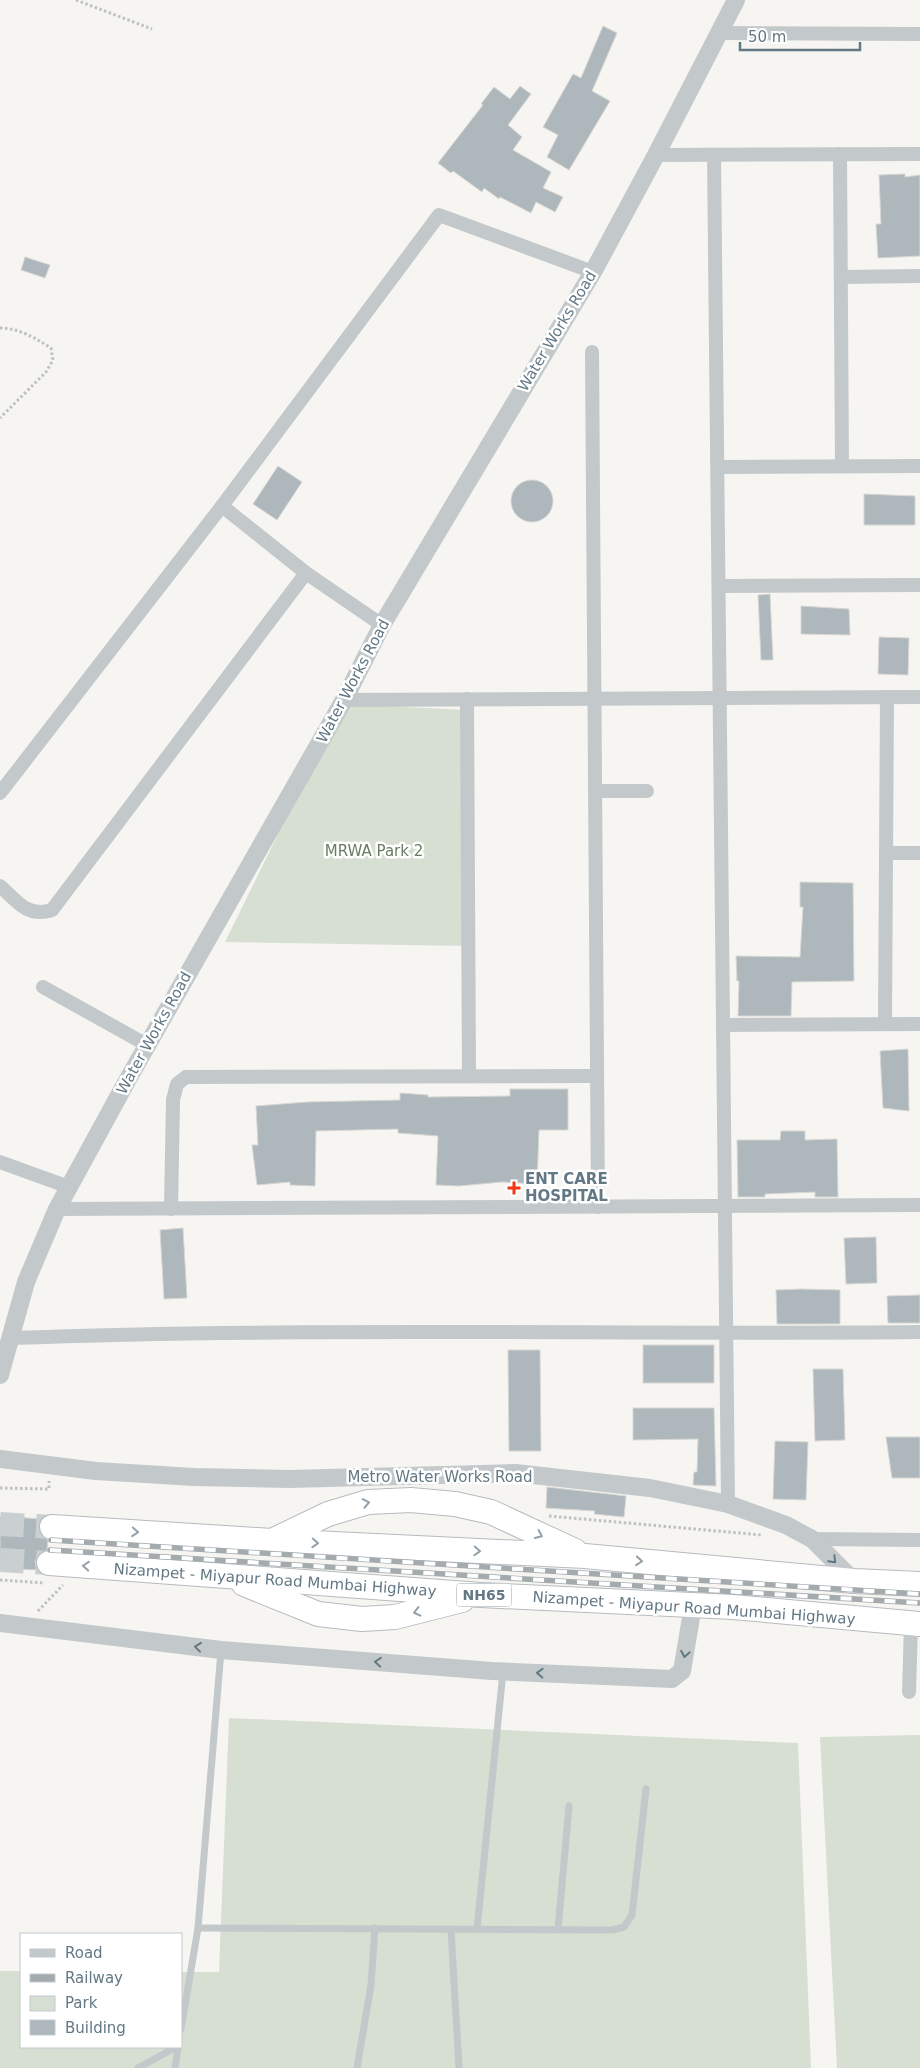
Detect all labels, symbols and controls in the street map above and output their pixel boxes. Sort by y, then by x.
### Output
scale bar [740,20,860,52]
text: 50 m [748,28,786,46]
street label: Water Works Road [514,268,600,394]
street label: Water Works Road [313,616,393,746]
park label: MRWA Park 2 [325,842,423,860]
street label: Water Works Road [113,969,195,1097]
place label: ENT CARE HOSPITAL [525,1170,608,1205]
marker: ENT CARE HOSPITAL [507,1181,521,1195]
street label: Metro Water Works Road [347,1468,533,1486]
one-way arrow [361,1498,370,1509]
one-way arrow [131,1527,139,1538]
one-way arrow [534,1528,543,1539]
one-way arrow [312,1538,319,1548]
one-way arrow [474,1546,481,1556]
one-way arrow [827,1555,836,1564]
one-way arrow [636,1556,644,1567]
street label: Nizampet - Miyapur Road Mumbai Highway [113,1560,437,1600]
one-way arrow [82,1561,90,1572]
road number: NH65 [456,1584,512,1606]
street label: Nizampet - Miyapur Road Mumbai Highway [532,1588,856,1628]
one-way arrow [413,1606,421,1616]
one-way arrow [194,1642,202,1653]
one-way arrow [680,1649,690,1658]
one-way arrow [373,1657,381,1668]
one-way arrow [535,1668,543,1678]
legend [20,1933,182,2048]
text: Road [65,1944,103,1962]
text: Railway [65,1969,123,1987]
text: Park [65,1994,98,2012]
text: Building [65,2019,126,2037]

